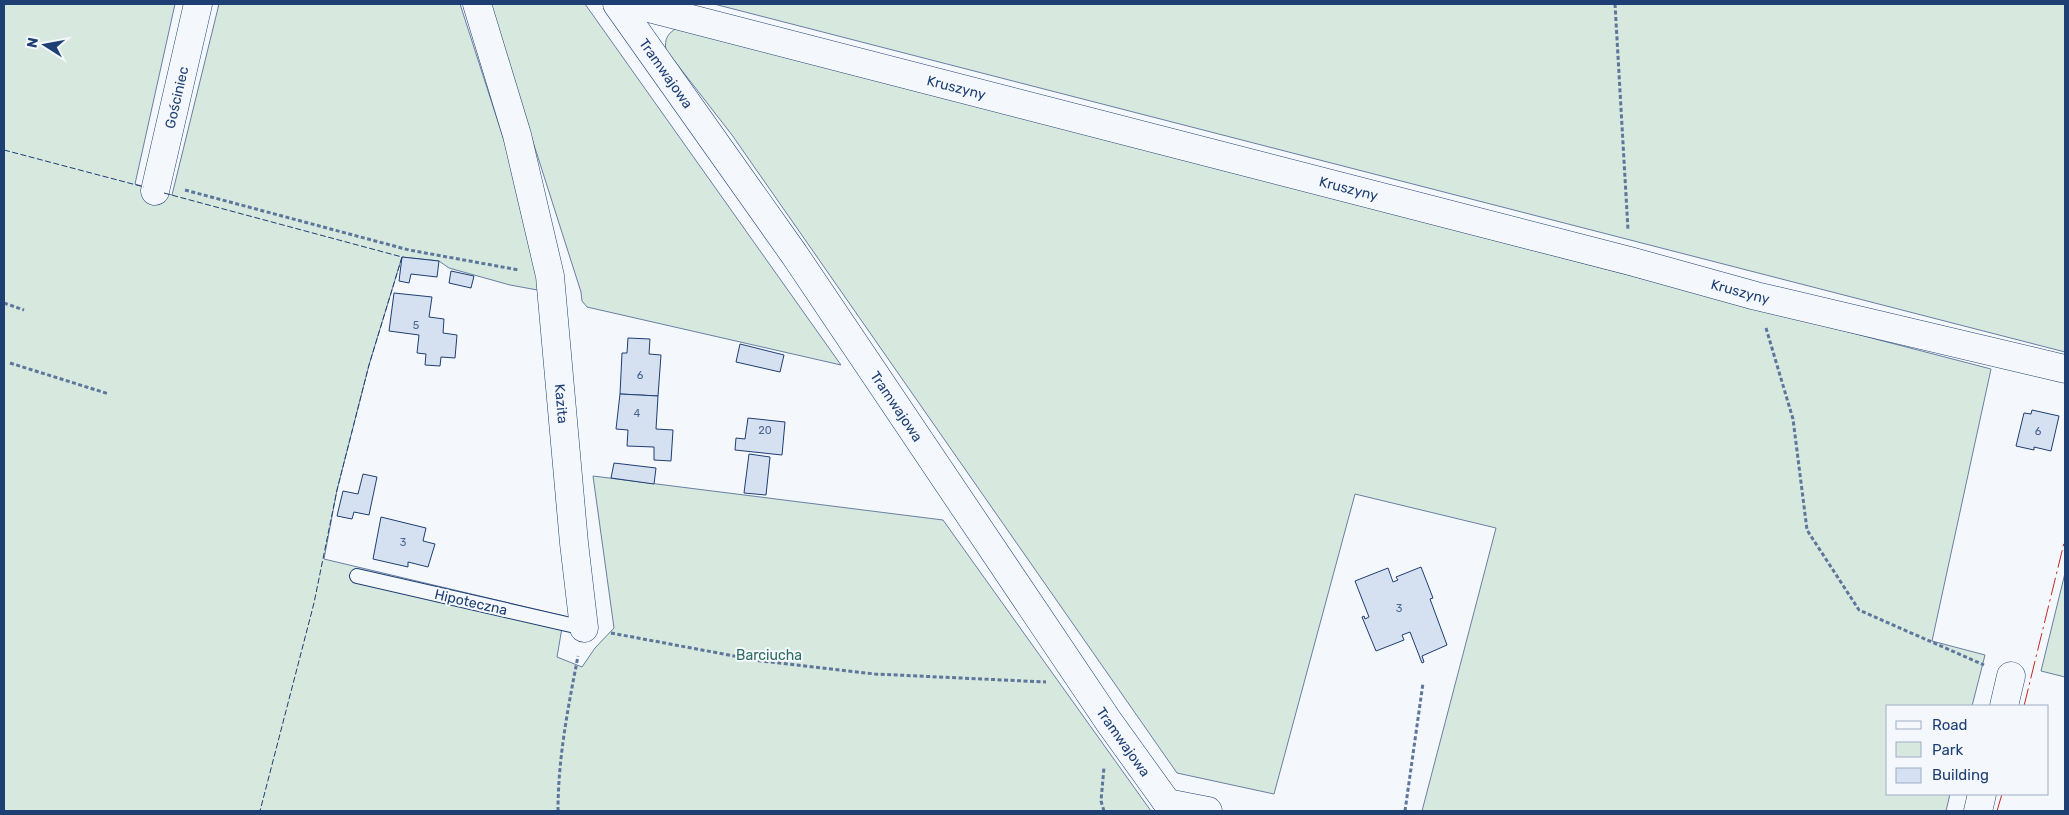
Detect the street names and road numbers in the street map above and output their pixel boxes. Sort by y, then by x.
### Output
street label: Tramwajowa [635,36,696,112]
street label: Gościniec [162,65,192,130]
street label: Kruszyny [925,72,988,104]
street label: Kruszyny [1317,173,1380,205]
street label: Kruszyny [1709,276,1771,308]
street label: Tramwajowa [866,368,926,445]
street label: Kazita [551,383,571,424]
street label: Hipoteczna [433,586,509,619]
street label: Tramwajowa [1093,704,1154,780]

